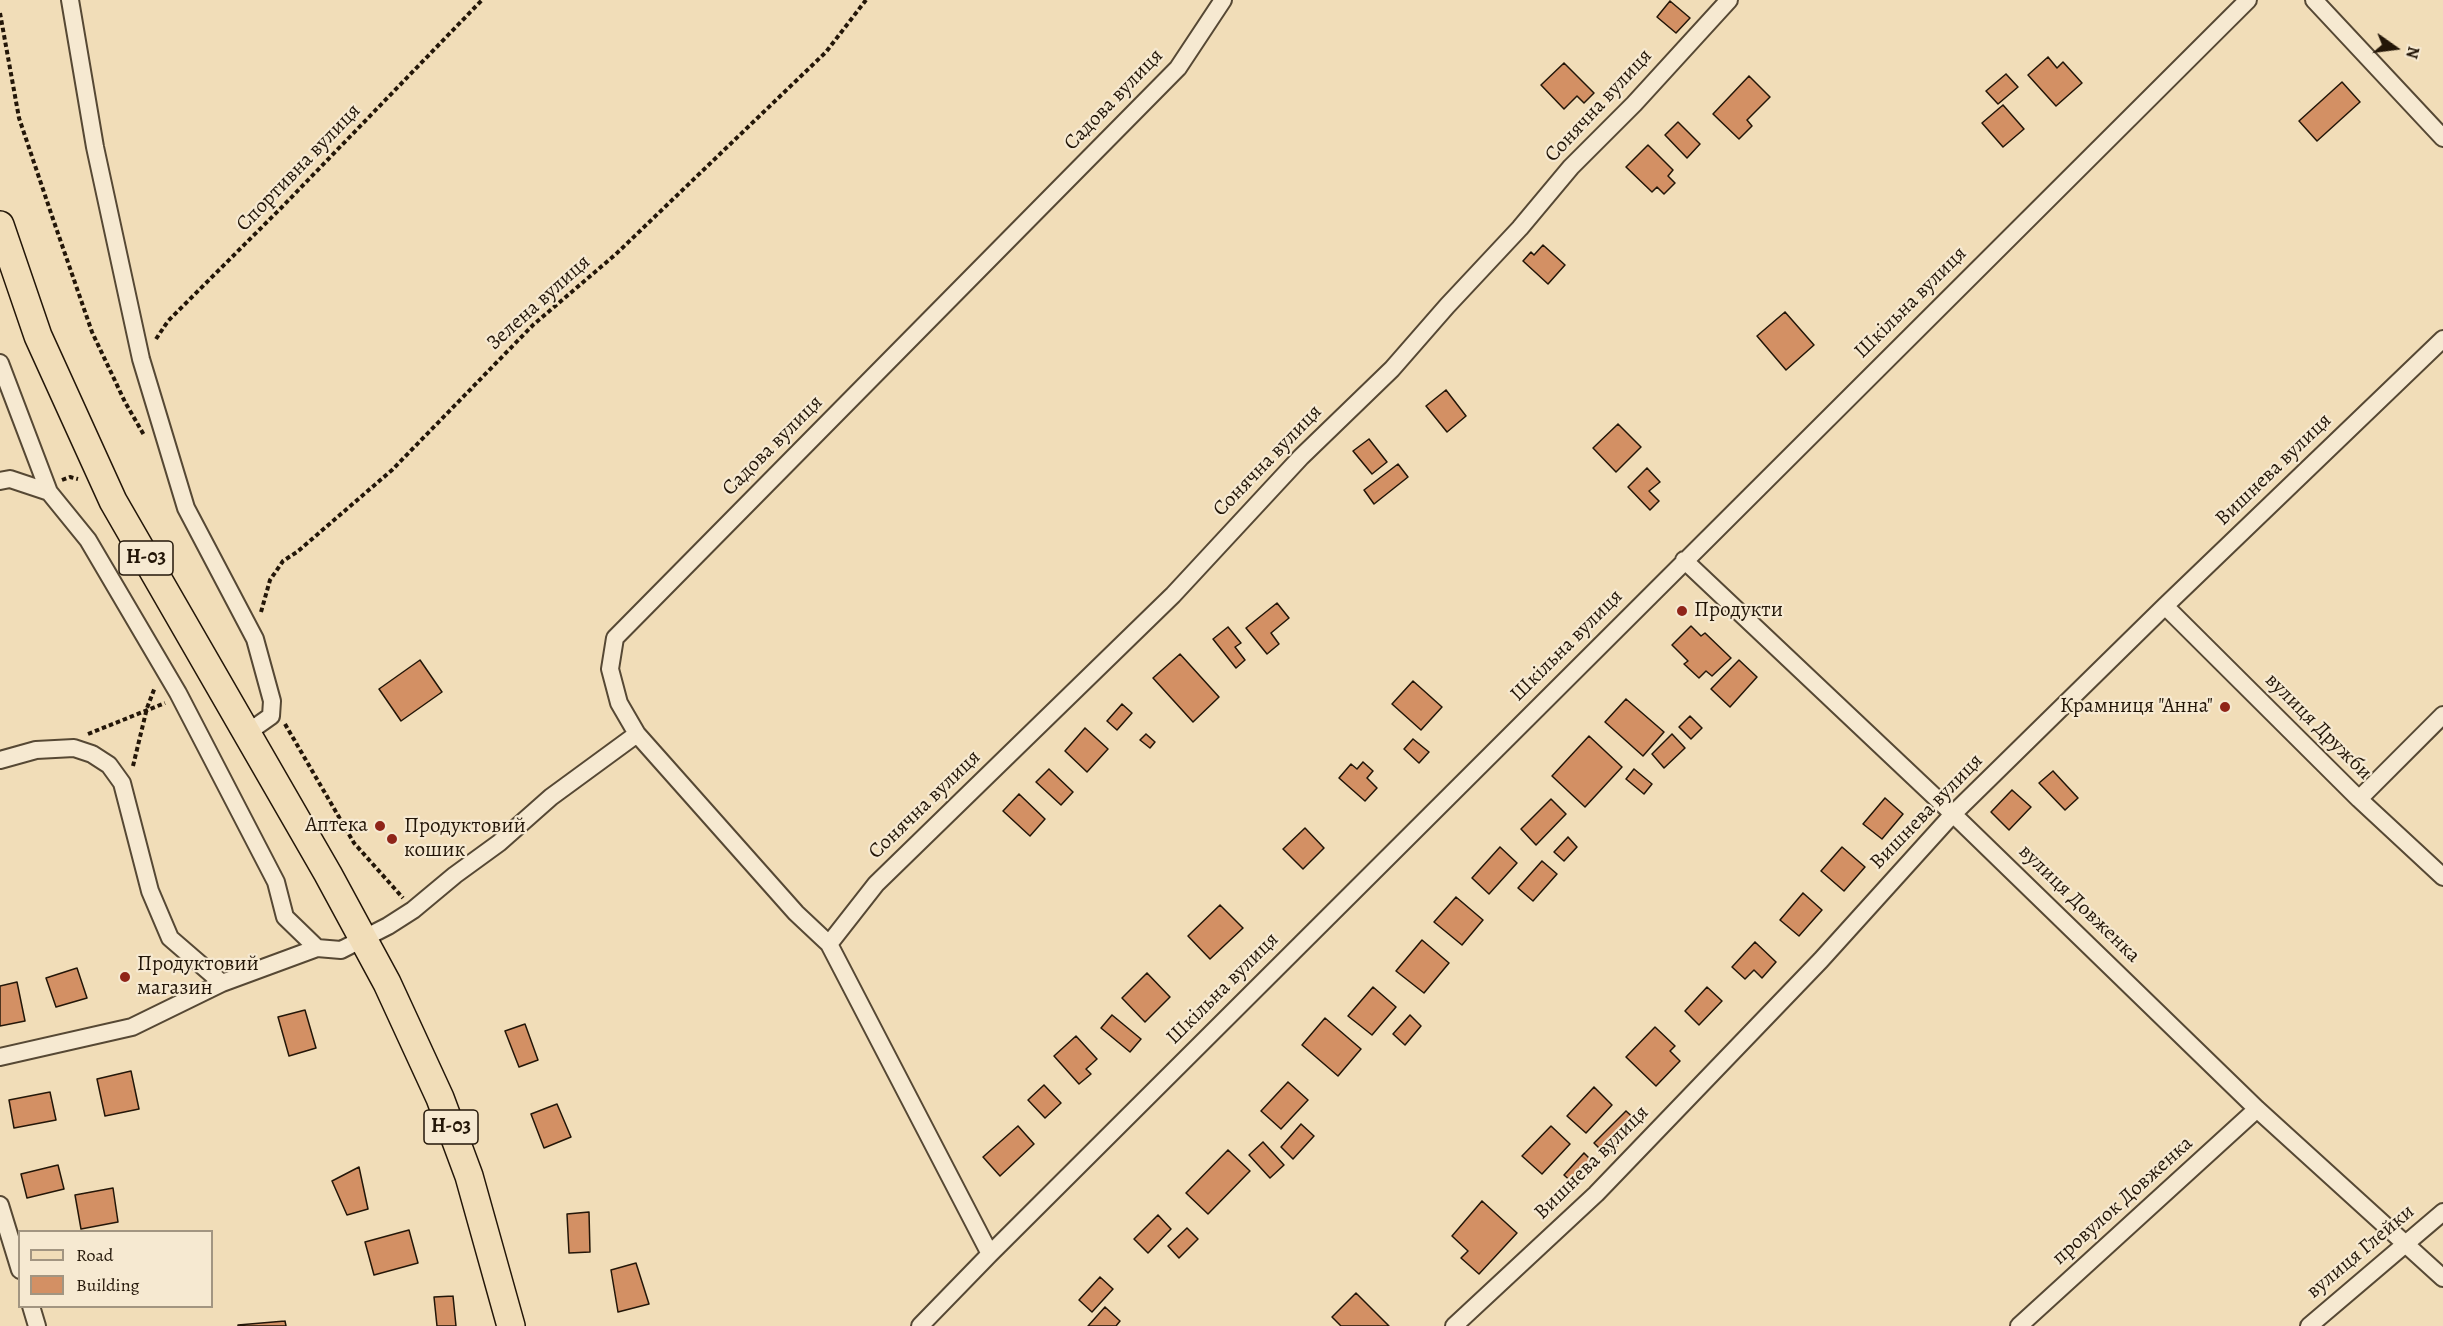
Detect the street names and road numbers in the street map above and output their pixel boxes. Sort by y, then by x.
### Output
street label: Садова вулиця [1059,44,1169,156]
street label: Сонячна вулиця [1540,44,1658,168]
street label: Спортивна вулиця [232,99,366,237]
street label: Шкільна вулиця [1850,242,1972,364]
street label: Зелена вулиця [482,250,596,356]
street label: Садова вулиця [718,391,828,501]
street label: Сонячна вулиця [1208,400,1328,522]
street label: Вишнева вулиця [2211,408,2337,532]
road number: Н-03 [119,541,173,575]
street label: Шкільна вулиця [1506,585,1628,707]
street label: вулиця Дружби [2259,668,2377,786]
street label: Сонячна вулиця [864,745,986,865]
street label: Вишнева вулиця [1865,749,1989,875]
street label: вулиця Довженка [2013,840,2145,968]
street label: Шкільна вулиця [1162,928,1284,1050]
street label: Вишнева вулиця [1530,1101,1654,1225]
road number: Н-03 [424,1110,478,1144]
street label: провулок Довженка [2047,1131,2199,1271]
street label: вулиця Глейки [2302,1200,2420,1304]

